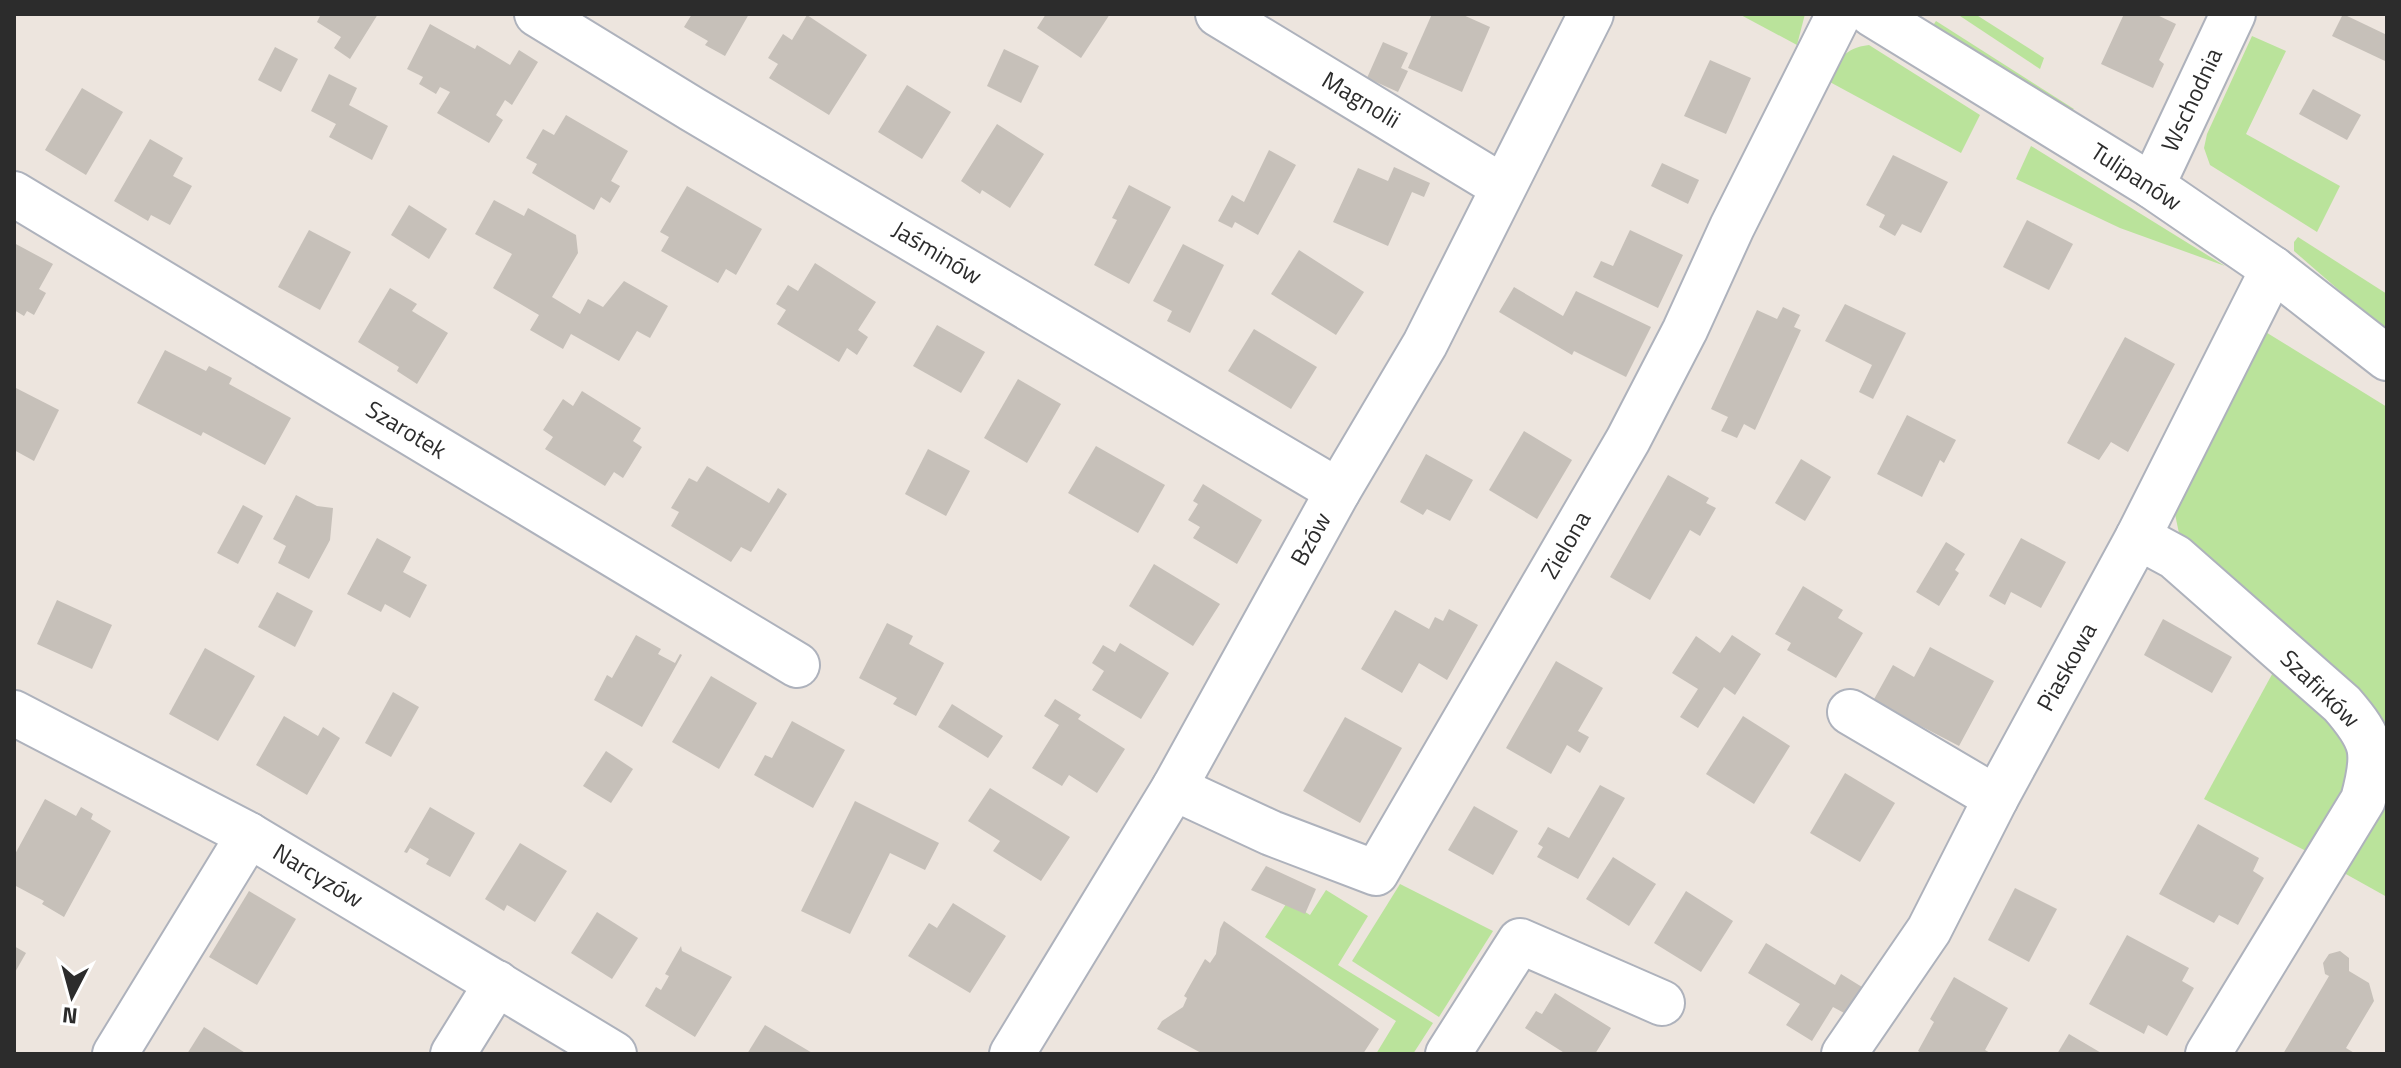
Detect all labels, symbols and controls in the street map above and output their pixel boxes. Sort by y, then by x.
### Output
street label: Wschodnia [2151,42,2231,157]
street label: Magnolii [1315,62,1408,137]
street label: Tulipanów [2084,133,2189,219]
street label: Jaśminów [886,211,989,293]
street label: Szarotek [359,391,454,468]
street label: Zielona [1531,504,1599,585]
street label: Bzów [1281,505,1340,572]
street label: Piaskowa [2027,616,2105,717]
street label: Szafirków [2272,641,2369,736]
street label: Narcyzów [266,834,371,916]
north arrow [32,956,112,1036]
text: N [61,998,79,1034]

